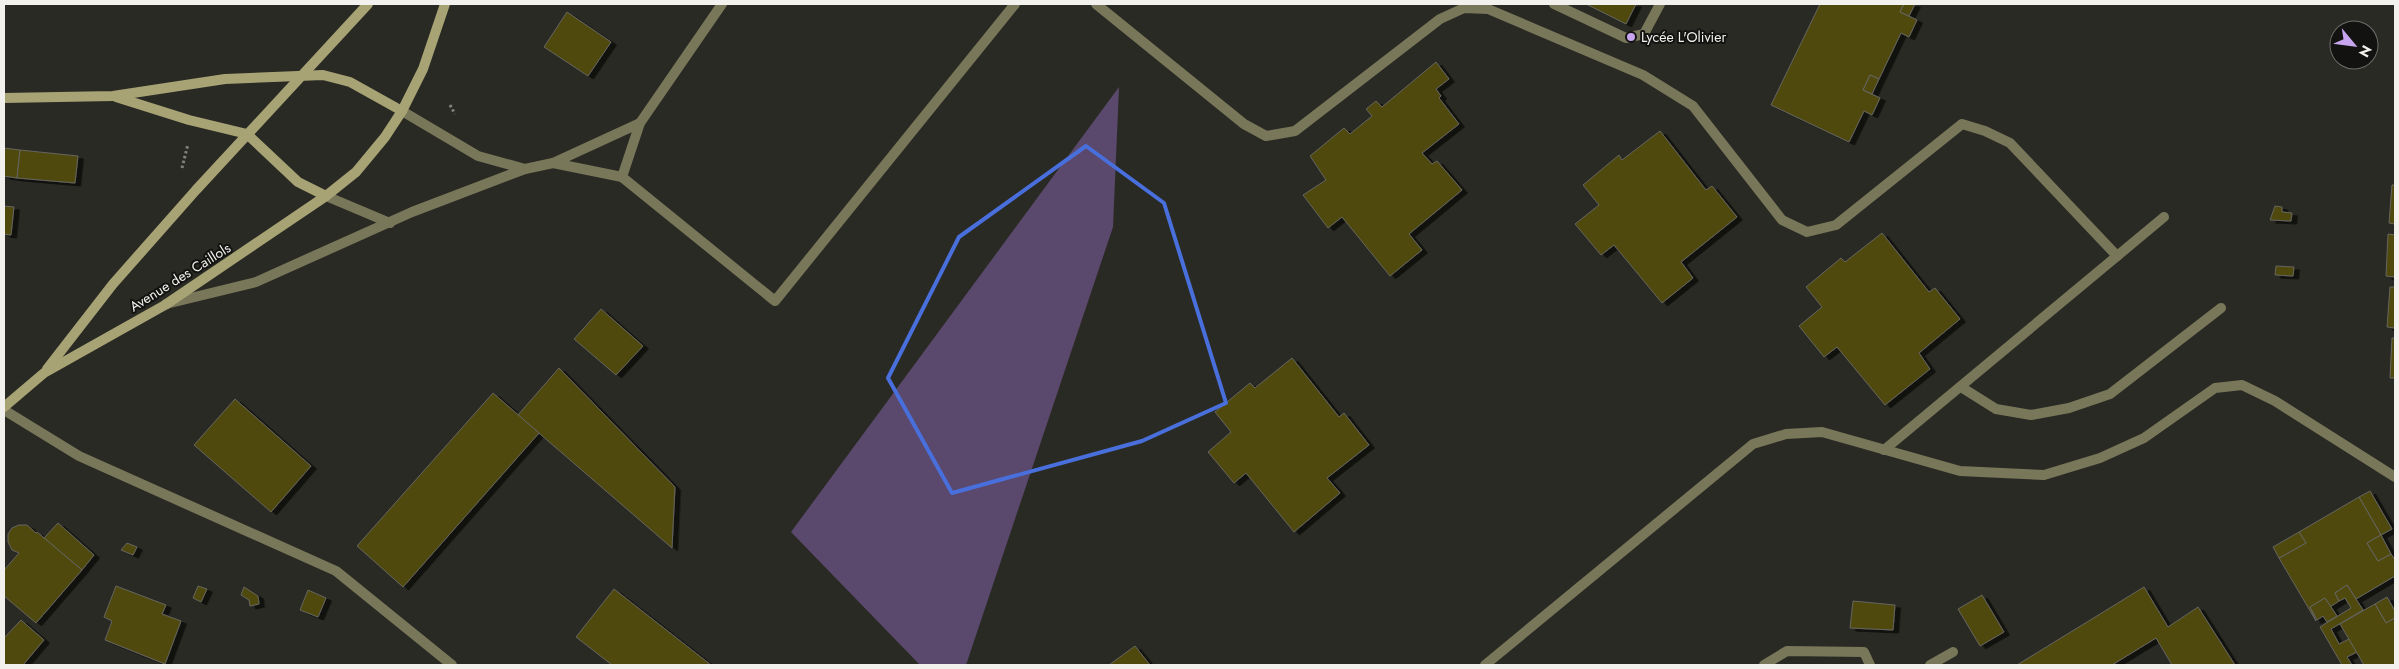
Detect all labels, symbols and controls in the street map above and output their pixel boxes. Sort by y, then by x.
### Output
north arrow [2329,20,2379,70]
place label: Lycée L'Olivier [1641,27,1726,47]
marker: Lycée L'Olivier [1625,31,1637,43]
text: N [2354,42,2377,61]
street label: Avenue des Caillols [126,238,235,316]

